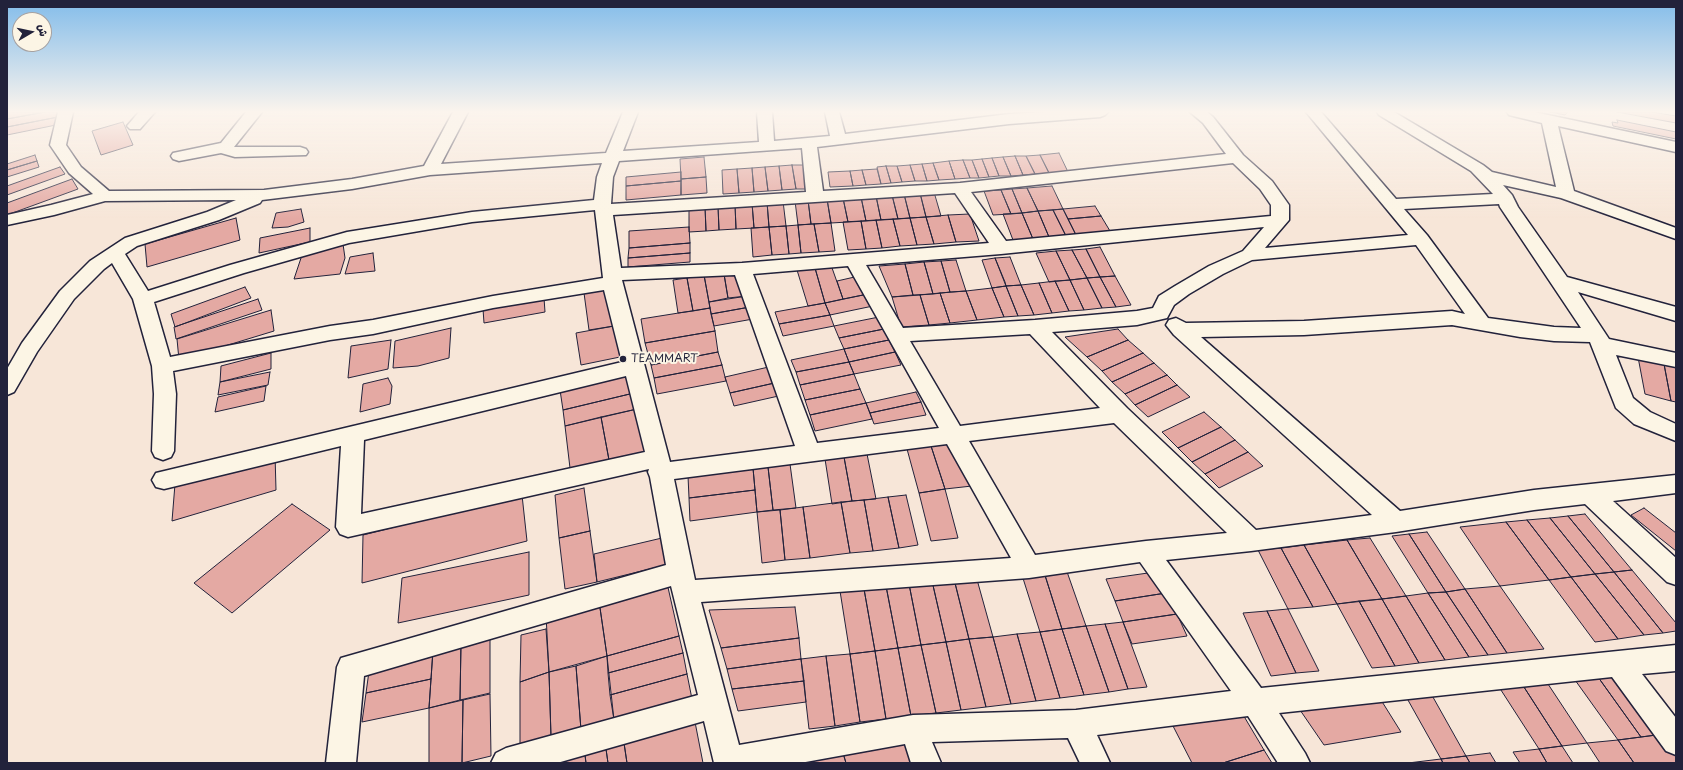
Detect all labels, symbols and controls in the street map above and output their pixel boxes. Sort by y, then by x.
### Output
north arrow [12,12,52,52]
text: ش [34,23,53,38]
place label: TEAMMART [631,352,698,366]
marker: TEAMMART [618,354,628,364]

